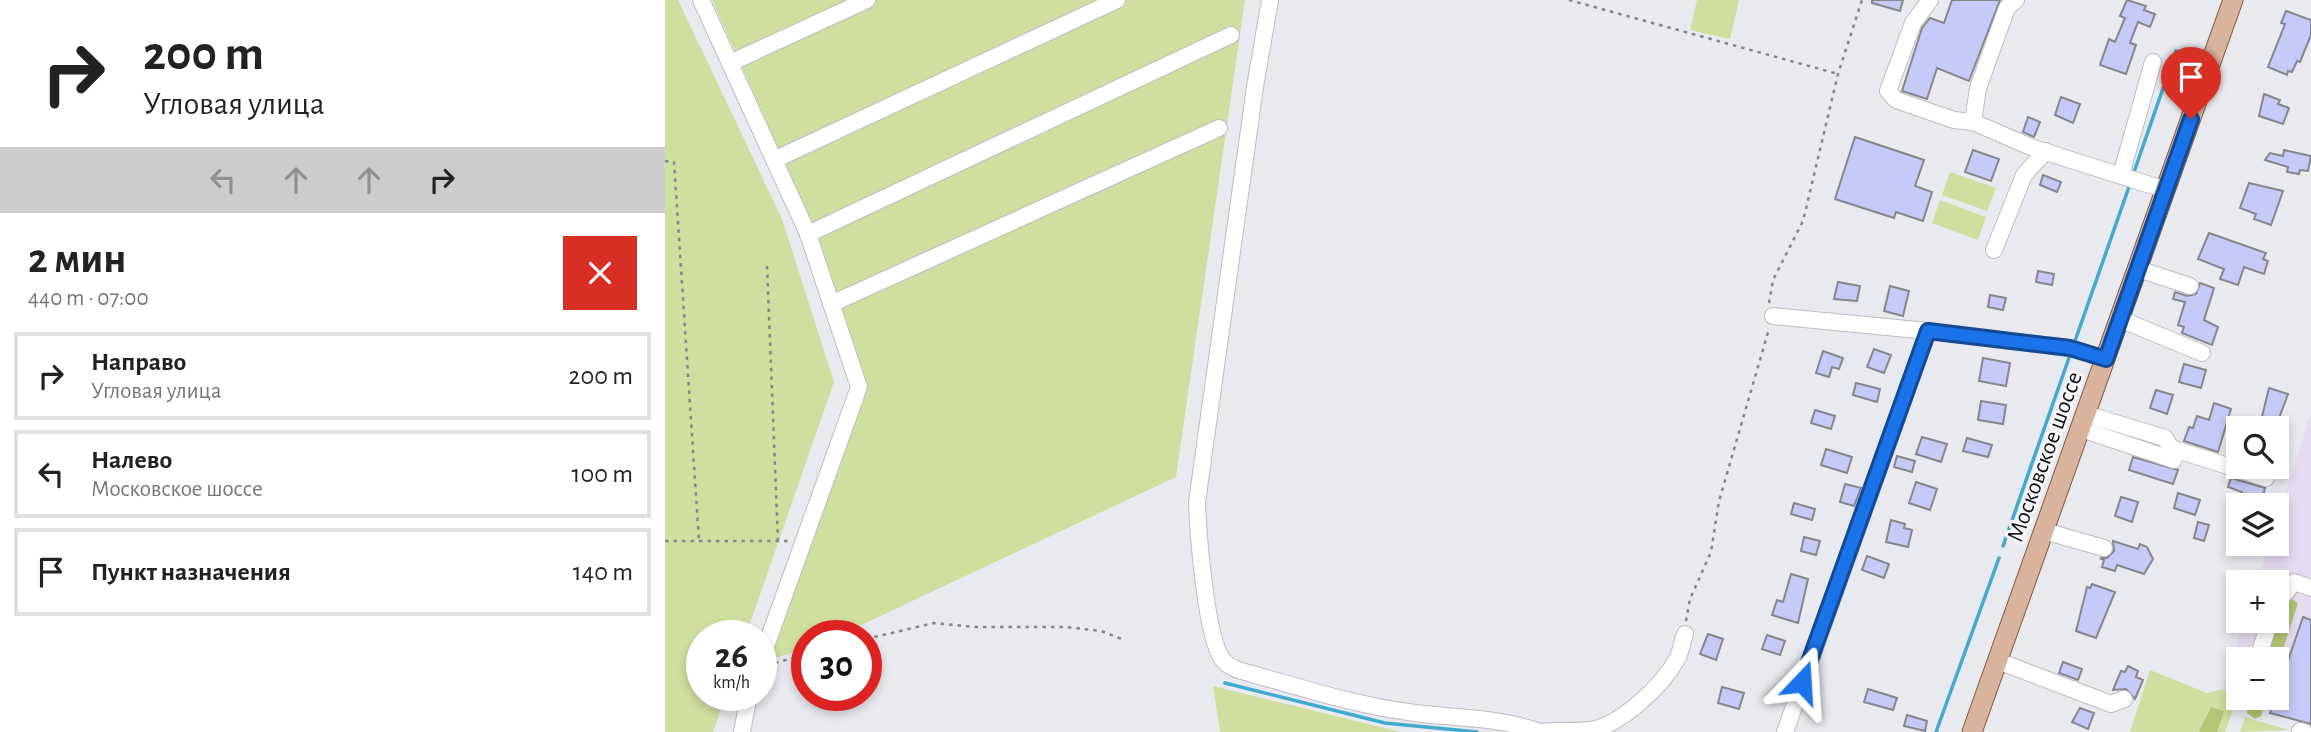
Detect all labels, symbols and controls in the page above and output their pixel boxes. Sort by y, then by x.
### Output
icon: right [28,28,119,119]
text: 200 m [143,30,264,79]
pin [2161,47,2221,119]
icon: arrive [2172,58,2210,96]
text: Угловая улица [143,88,325,120]
icon: left [204,161,242,199]
icon: ahead [277,161,315,199]
icon: ahead [350,161,388,199]
icon: right [423,161,461,199]
button: close [563,236,637,310]
text: 2 мин [28,238,126,280]
text: 440 m · 07:00 [28,287,149,310]
text: Направо [91,349,186,375]
icon: right [32,357,70,395]
text: 200 m [569,363,633,389]
street label: Московское шоссе [2003,369,2087,545]
text: Угловая улица [91,380,221,403]
map controls [2226,416,2289,710]
button: search [2226,416,2289,479]
text: Налево [91,447,172,473]
icon: left [32,455,70,493]
text: 100 m [572,461,633,487]
text: Московское шоссе [91,478,263,501]
button: layers [2226,493,2289,556]
icon: arrive [32,553,70,591]
text: Пункт назначения [91,559,291,585]
text: 140 m [573,559,633,585]
button: + [2226,570,2289,633]
speed limit sign: 30 [791,620,882,711]
text: 26 [715,639,748,674]
position arrow [1765,645,1839,719]
button: − [2226,647,2289,710]
text: km/h [713,674,750,692]

